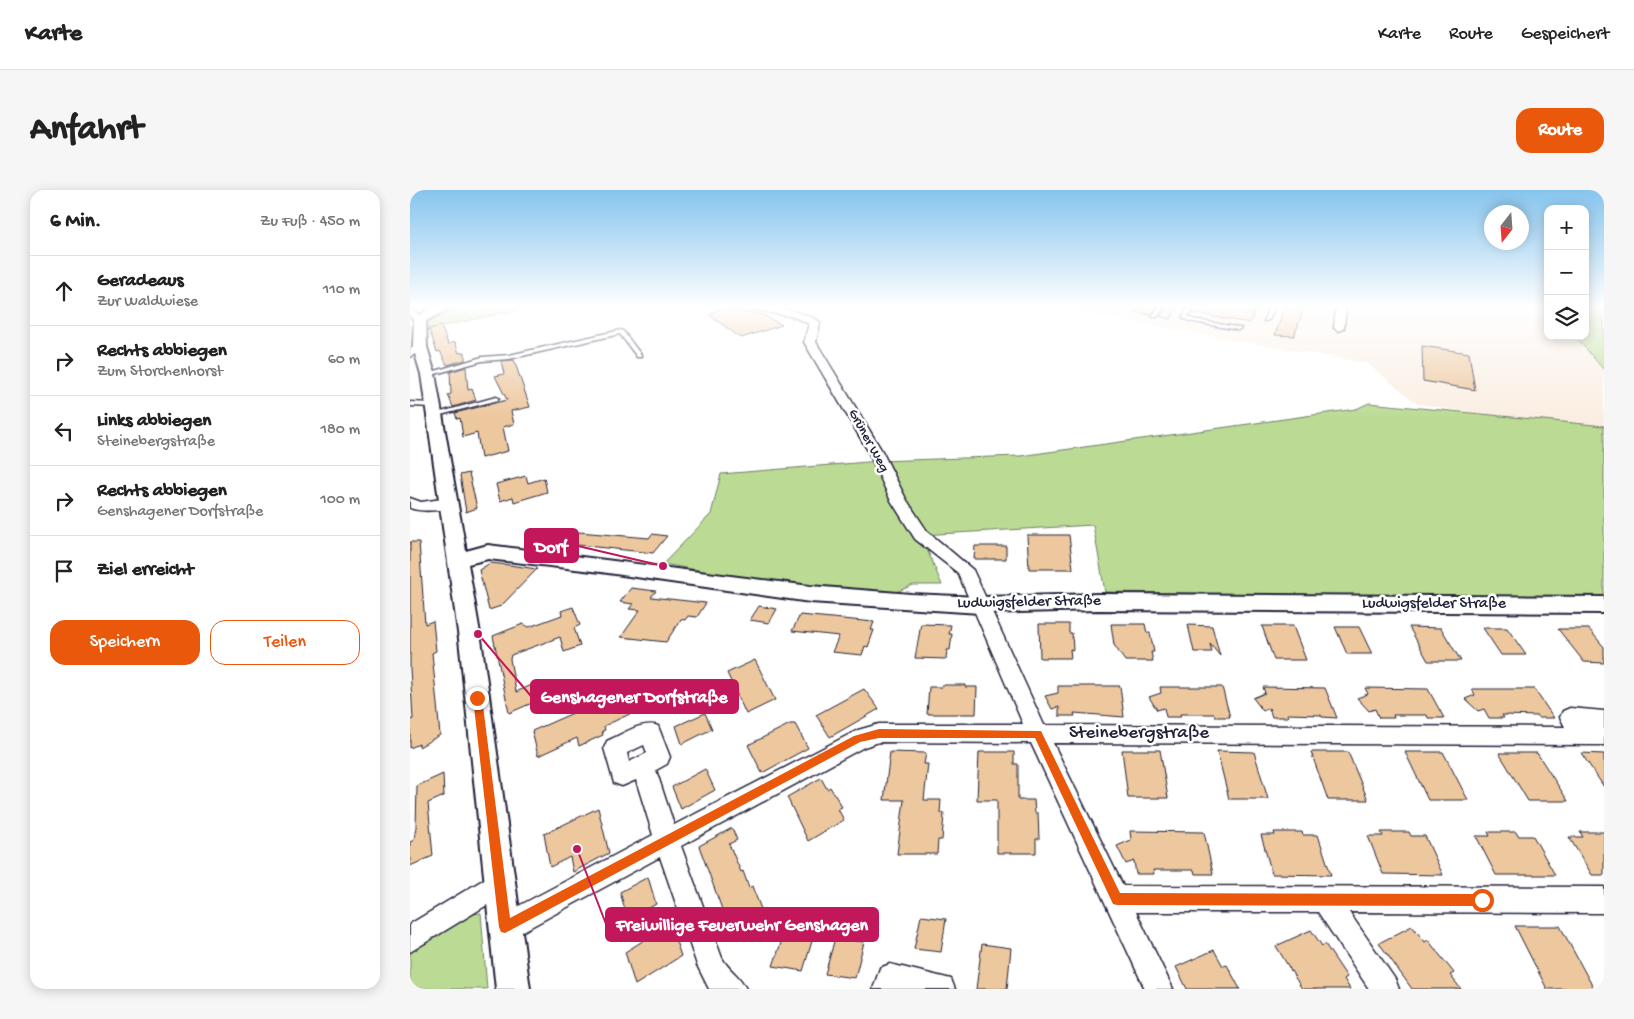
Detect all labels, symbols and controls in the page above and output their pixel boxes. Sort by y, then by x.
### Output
text: Karte [25,20,82,49]
text: Karte [1378,24,1421,45]
text: Route [1449,24,1493,45]
text: Gespeichert [1521,24,1609,45]
button: Route [1516,108,1604,153]
text: Anfahrt [30,110,143,151]
north arrow [1484,205,1529,250]
map controls [1544,205,1589,340]
button: + [1544,205,1589,250]
text: 6 Min. [50,210,101,235]
text: Zu Fuß · 450 m [260,213,360,232]
button: − [1544,250,1589,295]
text: Geradeaus [97,270,183,293]
icon: ahead [50,277,78,305]
text: 110 m [323,281,360,300]
text: Zur Waldwiese [97,293,198,312]
button: layers [1544,295,1589,340]
text: Rechts abbiegen [97,340,227,363]
icon: right [50,347,78,375]
text: 60 m [328,351,360,370]
text: Zum Storchenhorst [97,363,223,382]
street label: Grüner Weg [844,406,892,476]
text: Links abbiegen [97,410,211,433]
icon: left [50,417,78,445]
text: 180 m [321,421,360,440]
text: Steinebergstraße [97,433,215,452]
text: Rechts abbiegen [97,480,227,503]
icon: right [50,487,78,515]
text: 100 m [320,491,360,510]
text: Genshagener Dorfstraße [97,503,263,522]
callout: Dorf [525,529,578,562]
text: Dorf [533,538,569,559]
icon: arrive [50,557,78,585]
text: Ziel erreicht [97,559,194,582]
street label: Ludwigsfelder Straße [957,592,1102,614]
street label: Ludwigsfelder Straße [1362,595,1507,614]
button: Speichern [50,620,200,665]
button: Teilen [210,620,360,665]
callout: Genshagener Dorfstraße [531,680,738,713]
route end [466,687,489,710]
text: Genshagener Dorfstraße [540,688,728,709]
street label: Steinebergstraße [1069,722,1209,745]
route start [1471,889,1494,912]
callout: Freiwillige Feuerwehr Genshagen [606,908,878,941]
text: Freiwillige Feuerwehr Genshagen [615,916,868,937]

